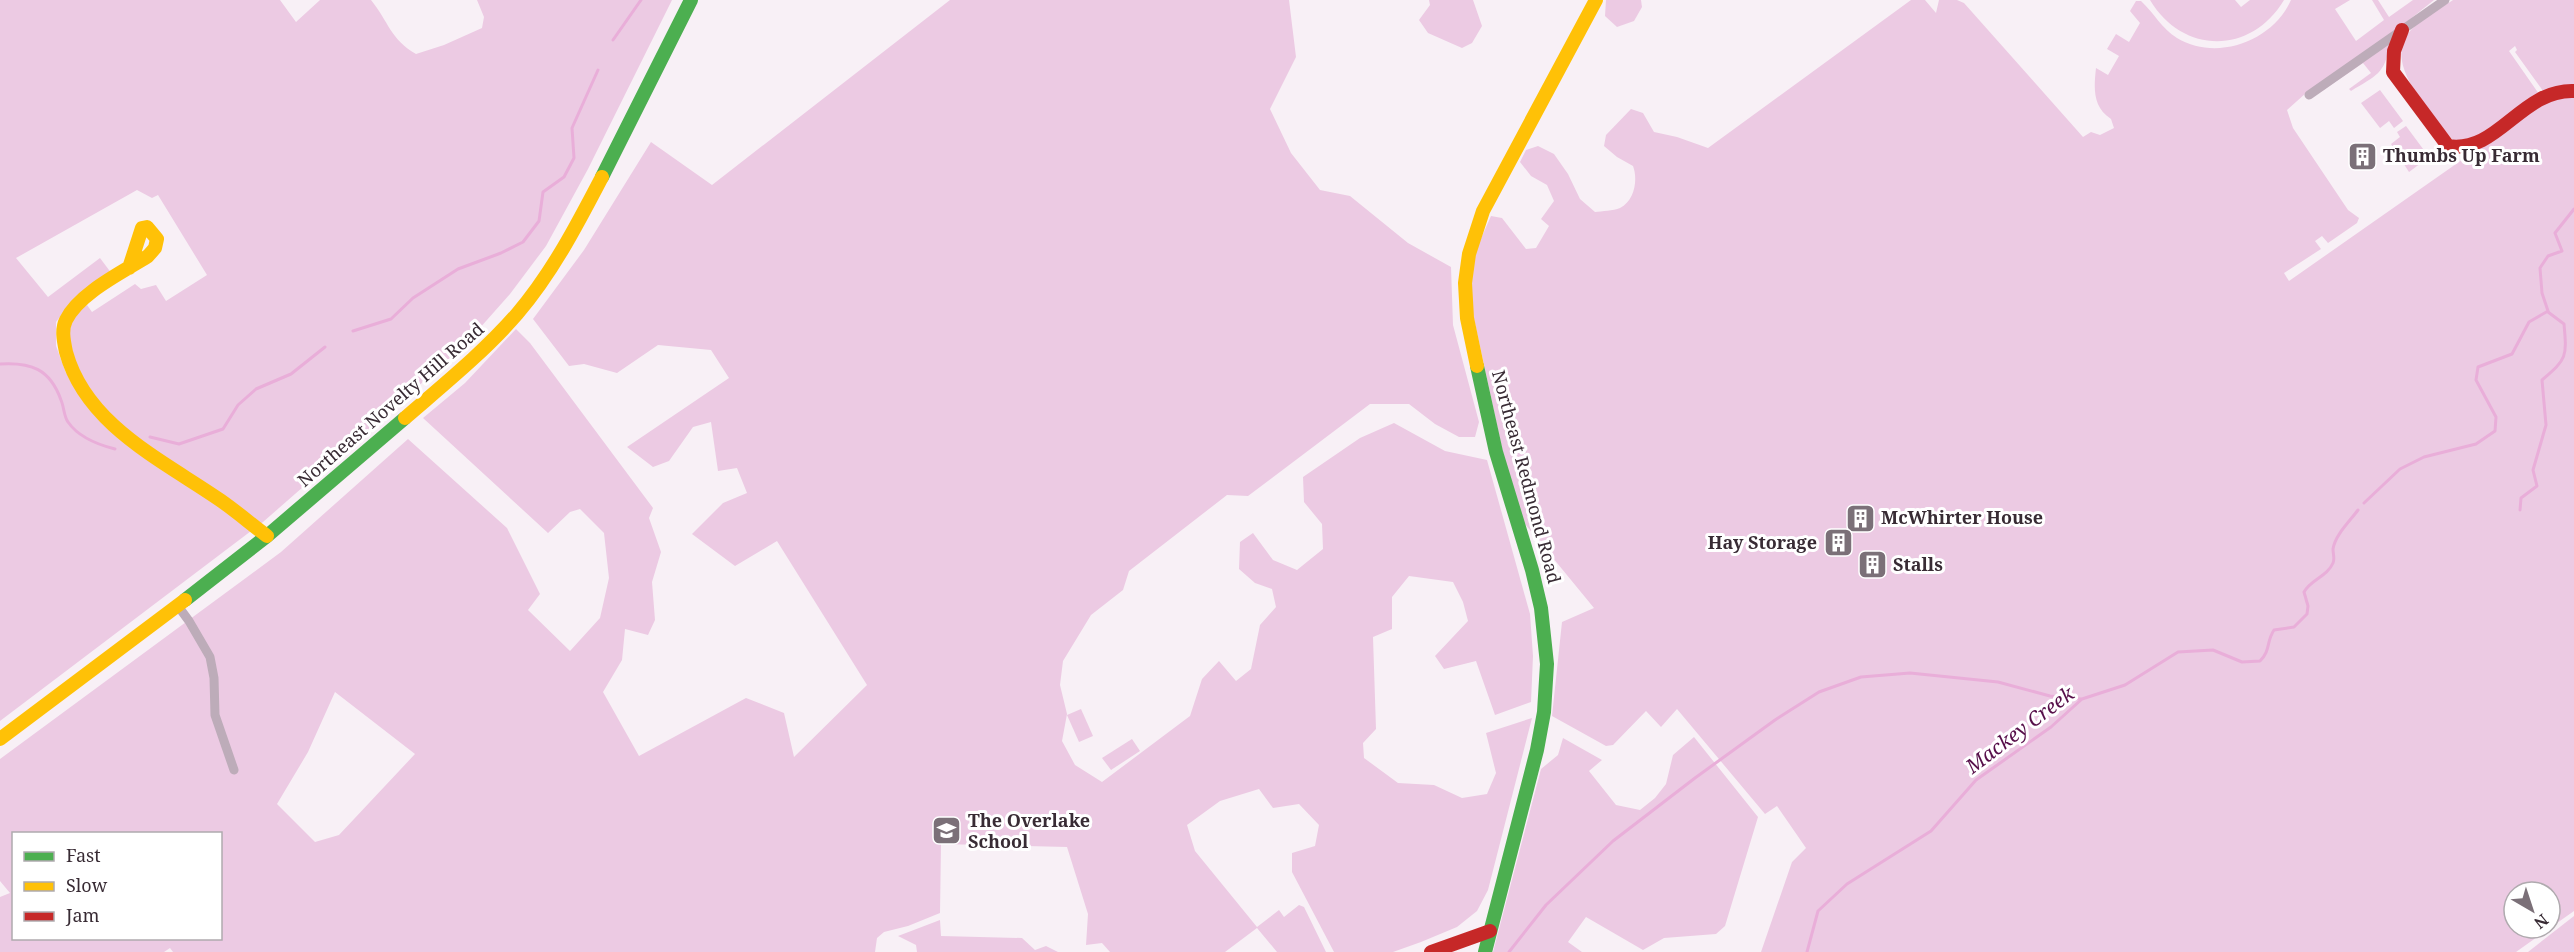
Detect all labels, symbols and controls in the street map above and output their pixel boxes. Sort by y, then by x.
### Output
building icon: Thumbs Up Farm [2346,140,2378,172]
place label: Thumbs Up Farm [2383,143,2540,167]
street label: Northeast Novelty Hill Road [292,317,489,492]
street label: Northeast Redmond Road [1487,367,1567,586]
building icon: McWhirter House [1844,502,1876,534]
place label: McWhirter House [1881,505,2043,529]
building icon: Hay Storage [1822,527,1854,559]
place label: Hay Storage [1708,530,1817,554]
building icon: Stalls [1856,549,1888,581]
place label: Stalls [1893,552,1943,576]
water label: Mackey Creek [1959,680,2080,780]
place label: The Overlake School [968,808,1090,853]
school or university icon: The Overlake School [931,815,963,847]
legend [12,832,222,940]
text: Fast [66,843,101,867]
text: Slow [66,873,108,897]
north arrow [2502,880,2562,940]
text: Jam [65,903,100,927]
text: N [2529,909,2553,934]

